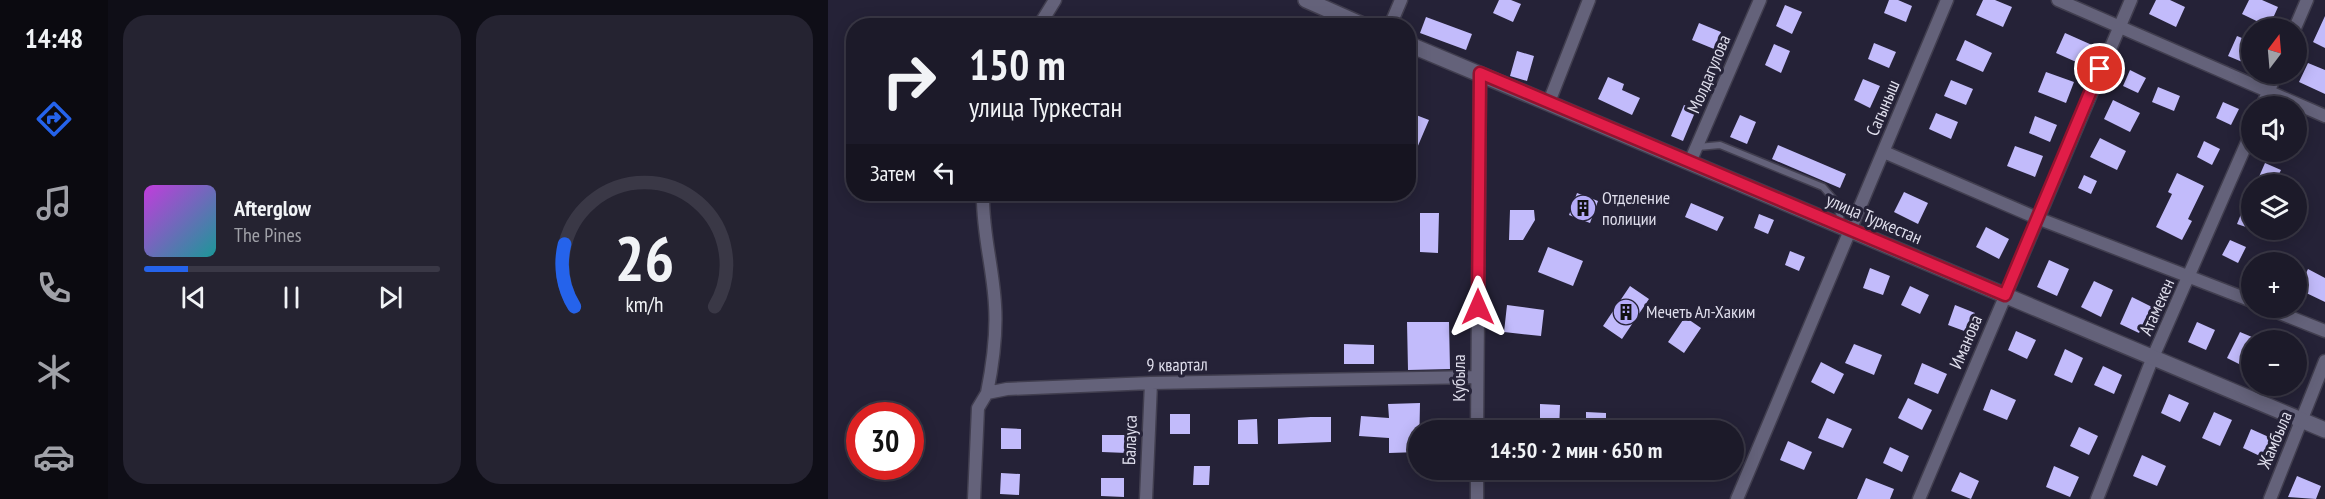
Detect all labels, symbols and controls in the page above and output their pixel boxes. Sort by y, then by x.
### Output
north arrow [2241,18,2307,84]
map controls [2241,18,2307,396]
text: 14:48 [25,21,83,55]
street label: Молдагулова [1682,31,1735,117]
text: 150 m [969,37,1066,92]
icon: right [870,42,948,120]
pin [2074,43,2125,94]
icon: arrive [2083,52,2116,85]
street label: Сагыныш [1860,76,1905,139]
text: улица Туркестан [969,90,1122,124]
button: sound [2241,96,2307,162]
icon: directions [33,98,75,140]
icon: left [928,156,961,189]
text: Затем [870,159,916,187]
button: layers [2241,174,2307,240]
icon: music [33,182,75,224]
place label: Отделение полиции [1602,186,1670,230]
street label: улица Туркестан [1823,188,1926,249]
building icon: Отделение полиции [1568,193,1598,223]
text: Afterglow [234,194,311,222]
text: 26 [614,217,674,298]
text: The Pines [234,222,301,248]
button: + [2241,252,2307,318]
icon: phone [33,267,75,309]
position arrow [1446,275,1510,339]
street label: Атамекен [2134,275,2179,339]
icon: previous [177,281,210,314]
icon: pause [275,281,308,314]
icon: next [374,281,407,314]
text: km/h [625,290,663,318]
building icon: Мечеть Ал-Хаким [1611,297,1641,327]
place label: Мечеть Ал-Хаким [1646,300,1755,323]
street label: Иманова [1944,311,1987,372]
button: − [2241,330,2307,396]
icon: climate [33,351,75,393]
street label: 9 квартал [1146,352,1208,377]
street label: Кубыла [1447,354,1470,402]
speed limit sign: 30 [846,402,924,480]
street label: Жамбыла [2252,408,2297,473]
street label: Балауса [1117,415,1142,465]
icon: car [33,436,75,478]
text: 14:50 · 2 мин · 650 m [1490,436,1662,464]

